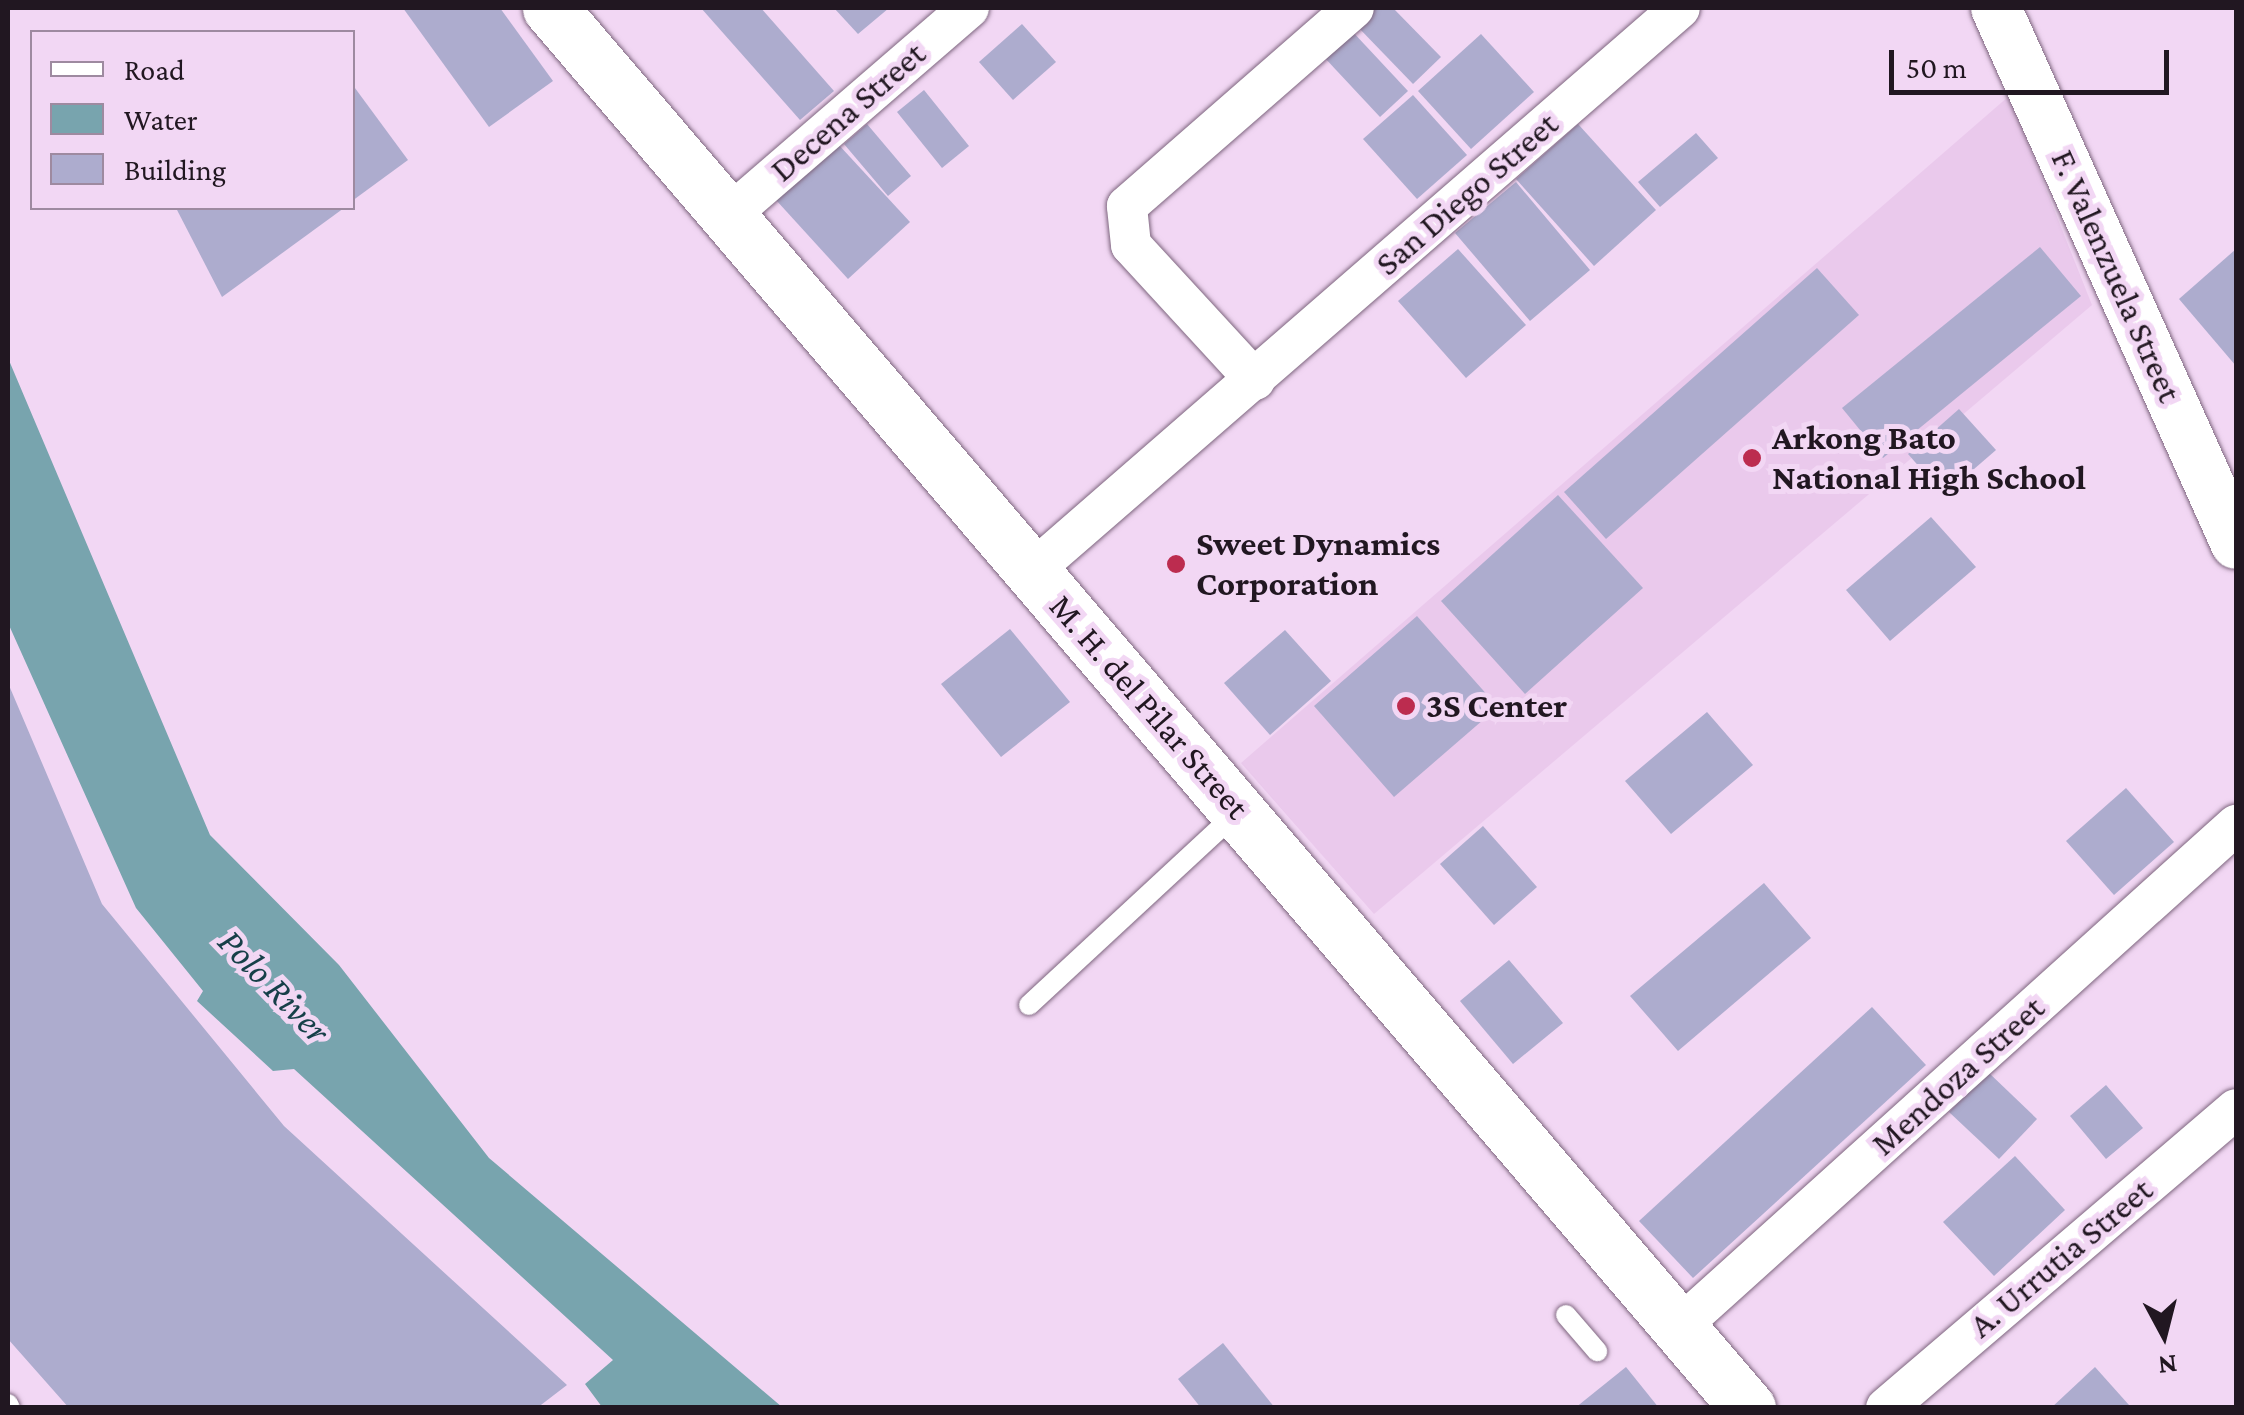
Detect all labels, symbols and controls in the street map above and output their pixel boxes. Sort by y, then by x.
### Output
legend [30,30,355,210]
scale bar [1894,30,2174,92]
street label: Decena Street [762,33,934,191]
text: 50 m [1906,51,1967,84]
text: Road [124,53,185,86]
text: Water [124,103,198,136]
street label: San Diego Street [1367,103,1567,285]
street label: F. Valenzuela Street [2042,143,2190,409]
text: Building [124,153,226,186]
place label: Arkong Bato National High School [1772,417,2086,499]
marker: Arkong Bato National High School [1741,447,1763,469]
place label: Sweet Dynamics Corporation [1196,523,1440,605]
marker: Sweet Dynamics Corporation [1165,553,1187,575]
street label: M. H. del Pilar Street [1040,586,1258,828]
place label: 3S Center [1426,685,1567,727]
marker: 3S Center [1395,695,1417,717]
water label: Polo River [208,919,340,1053]
street label: Mendoza Street [1863,987,2053,1165]
street label: A. Urrutia Street [1961,1169,2161,1347]
north arrow [2114,1285,2214,1385]
text: N [2156,1349,2179,1382]

